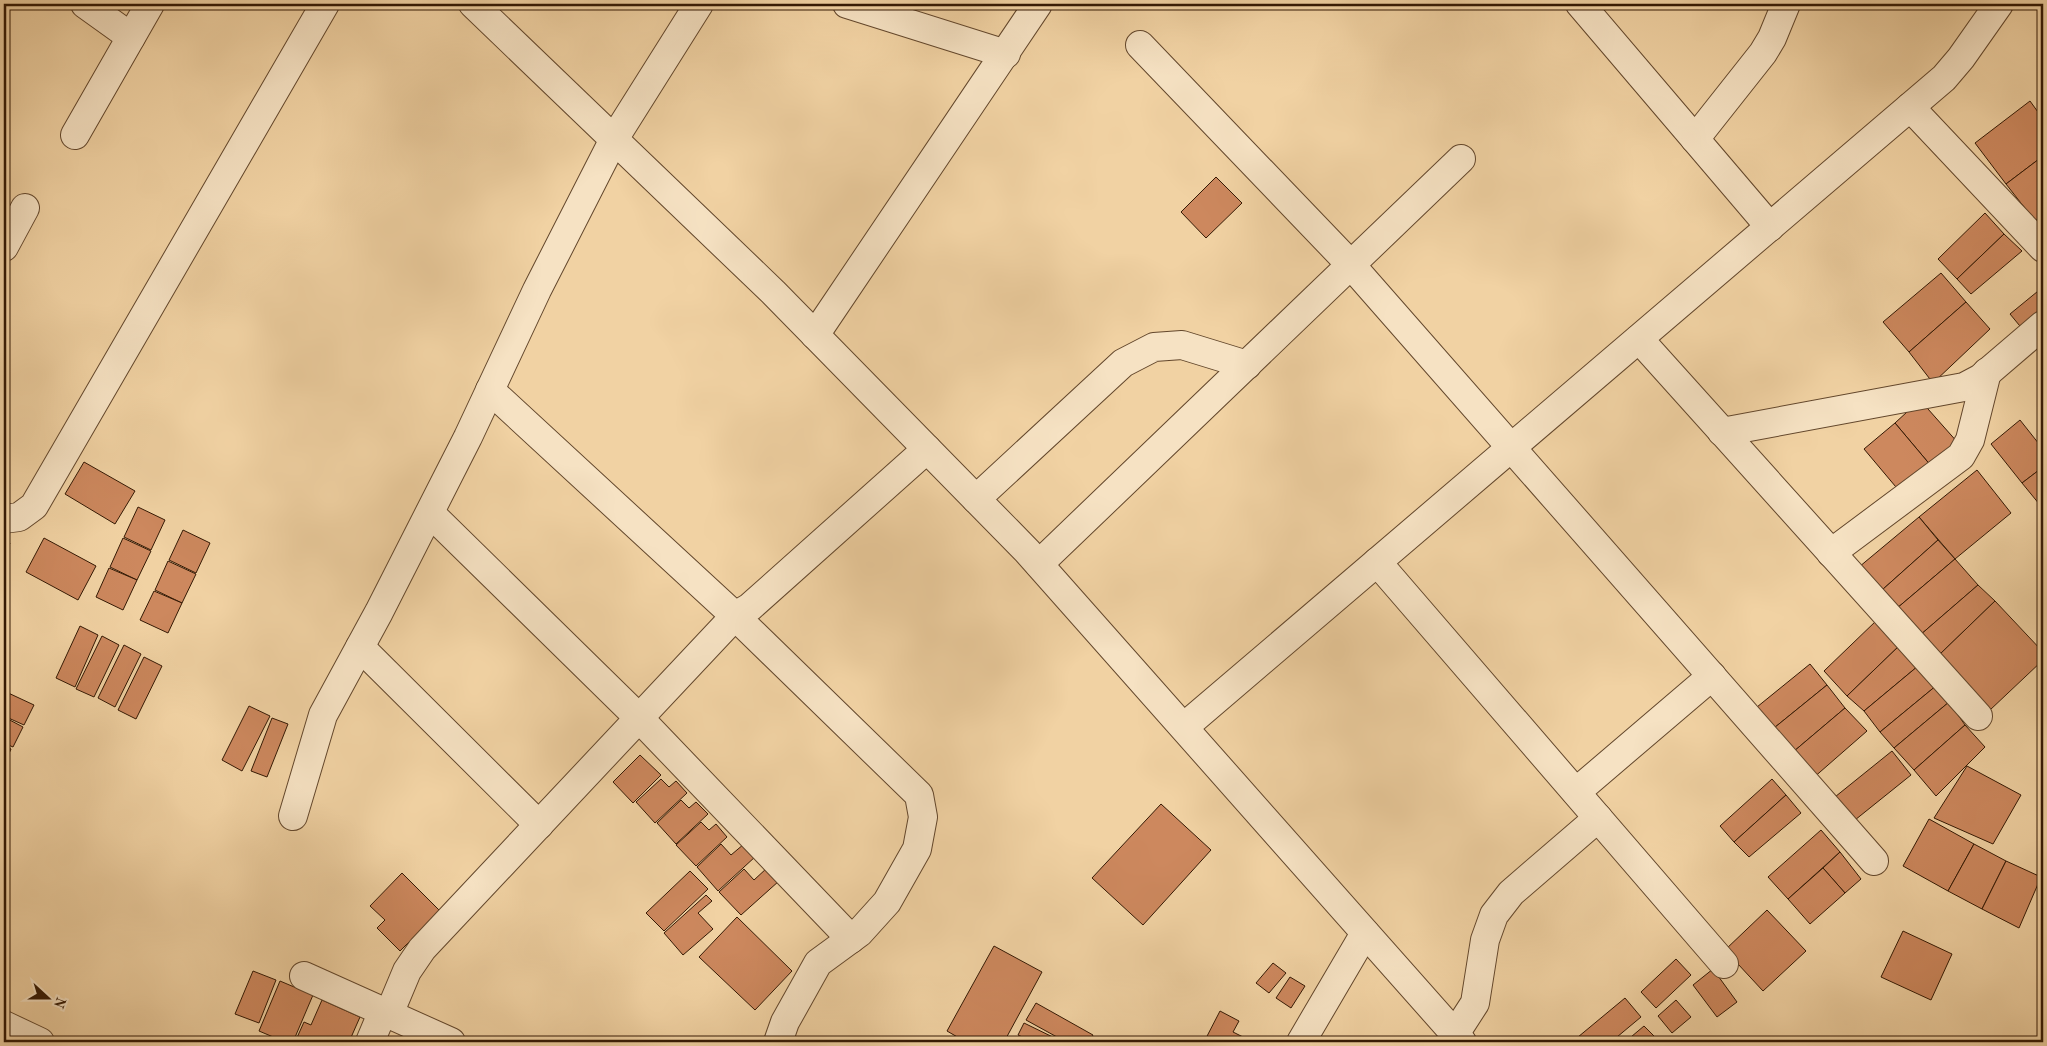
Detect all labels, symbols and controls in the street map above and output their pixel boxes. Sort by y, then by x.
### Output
north arrow [22,974,72,1024]
text: N [51,995,68,1010]

